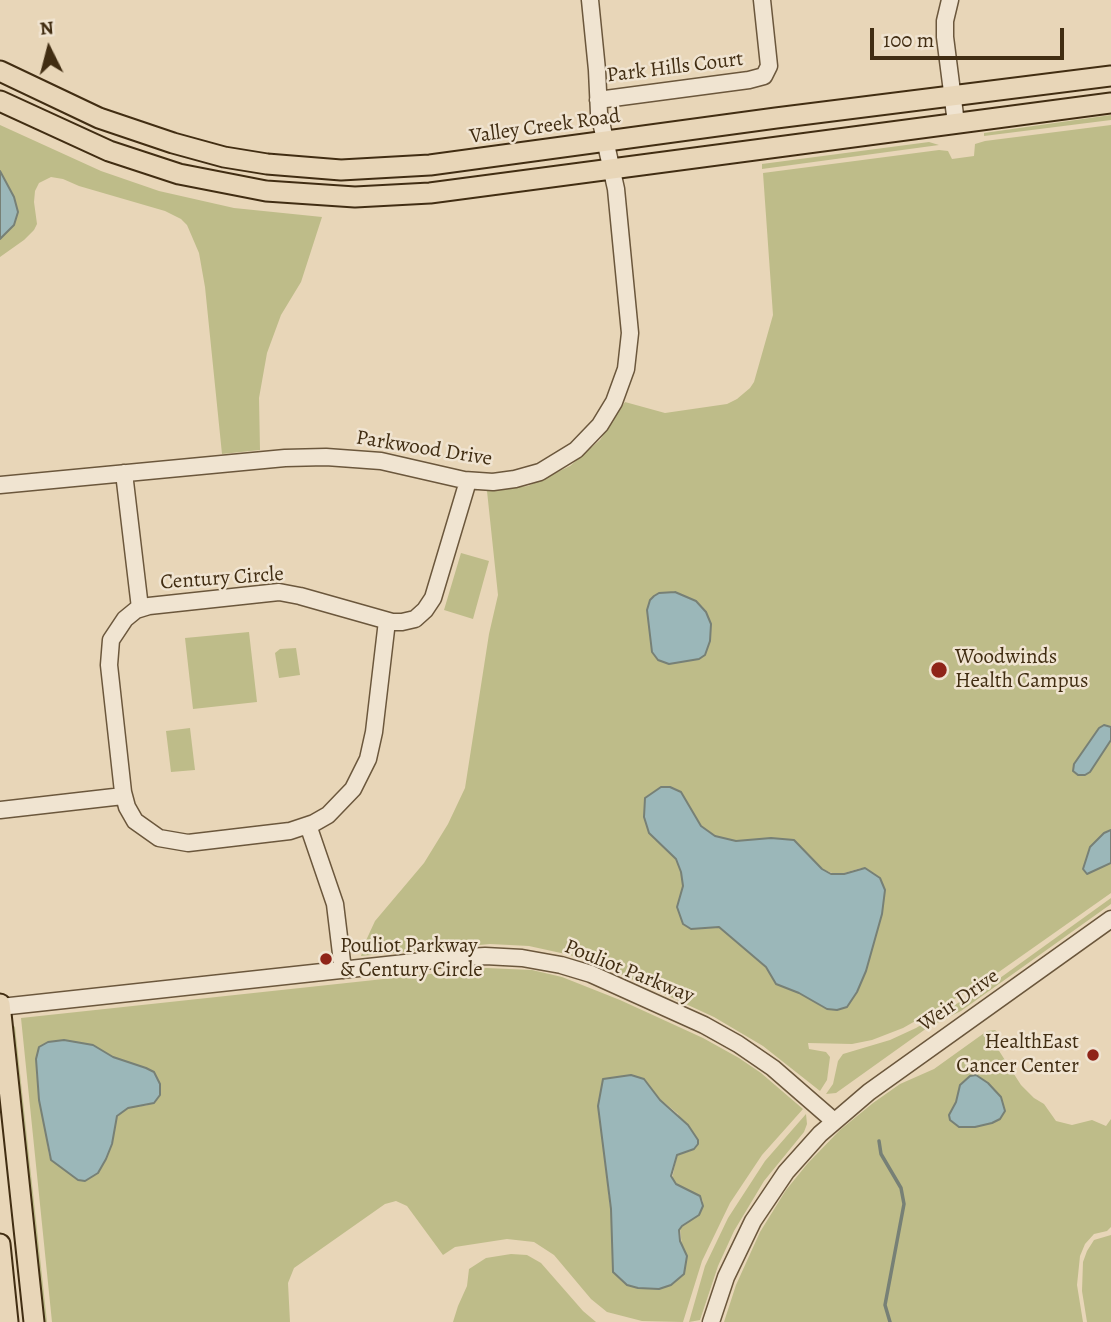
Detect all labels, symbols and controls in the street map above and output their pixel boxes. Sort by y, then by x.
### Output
north arrow [14,14,84,84]
text: N [39,14,55,42]
scale bar [873,14,1067,58]
text: 100 m [883,26,934,54]
street label: Park Hills Court [605,47,745,89]
street label: Valley Creek Road [468,104,622,150]
street label: Parkwood Drive [354,426,494,472]
street label: Century Circle [159,562,285,596]
place label: Woodwinds Health Campus [955,645,1088,695]
marker: Woodwinds Health Campus [929,660,949,680]
place label: Pouliot Parkway & Century Circle [340,934,483,984]
street label: Pouliot Parkway [560,935,698,1009]
marker: Pouliot Parkway & Century Circle [318,951,334,967]
street label: Weir Drive [914,964,1004,1038]
place label: HealthEast Cancer Center [956,1030,1079,1080]
marker: HealthEast Cancer Center [1085,1047,1101,1063]

